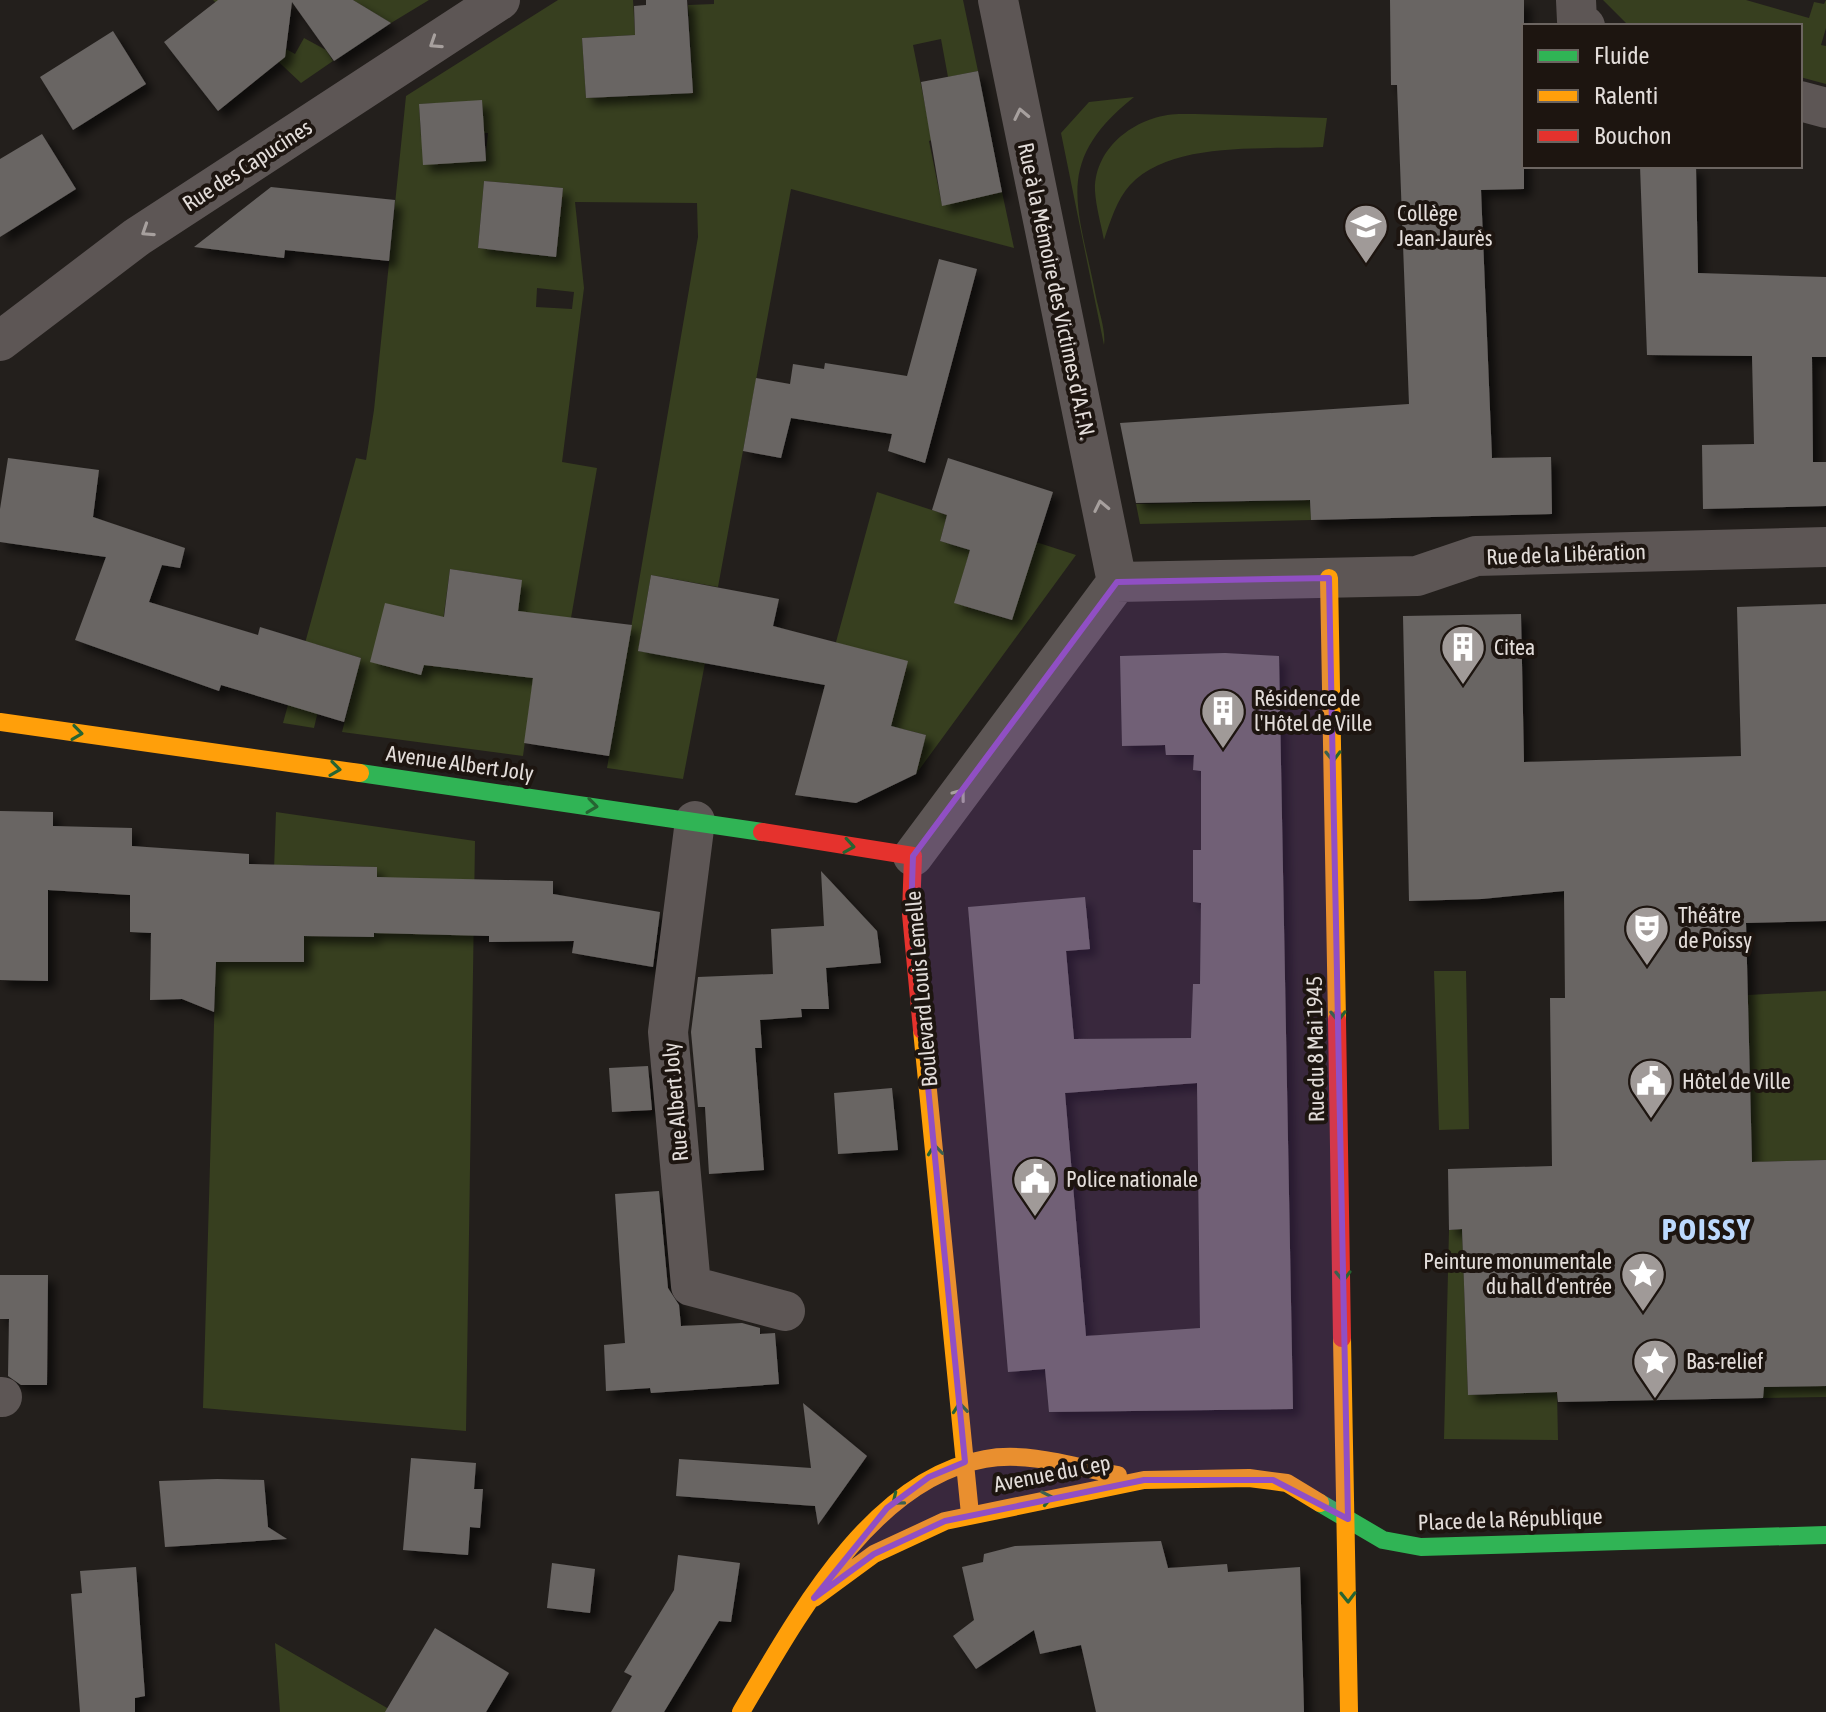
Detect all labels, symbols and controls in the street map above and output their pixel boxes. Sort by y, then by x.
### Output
legend [1522,24,1802,168]
one-way arrow [429,33,444,48]
text: Fluide [1594,42,1649,69]
text: Ralenti [1594,82,1658,109]
one-way arrow [1013,107,1030,121]
street label: Rue des Capucines [178,113,317,216]
text: Bouchon [1594,122,1672,149]
street label: Rue à la Mémoire des Victimes d'A.F.N. [1013,140,1101,442]
place label: Collège Jean-Jaurès [1397,200,1493,251]
school or university icon: Collège Jean-Jaurès [1342,202,1390,265]
one-way arrow [141,221,155,236]
one-way arrow [1093,499,1110,513]
street label: Rue de la Libération [1486,538,1646,570]
building icon: Citea [1439,623,1487,686]
place label: Citea [1494,634,1535,660]
place label: Résidence de l'Hôtel de Ville [1254,685,1372,736]
building icon: Résidence de l'Hôtel de Ville [1199,687,1247,750]
one-way arrow [70,724,84,741]
street label: Avenue Albert Joly [385,740,535,786]
one-way arrow [1324,750,1342,763]
one-way arrow [328,760,341,777]
one-way arrow [950,788,964,802]
one-way arrow [585,797,599,814]
one-way arrow [842,836,856,853]
street label: Boulevard Louis Lemelle [899,890,943,1088]
place label: Théâtre de Poissy [1678,902,1752,953]
theatre icon: Théâtre de Poissy [1623,904,1671,967]
street label: Rue du 8 Mai 1945 [1301,976,1329,1122]
one-way arrow [1329,1010,1347,1023]
street label: Rue Albert Joly [657,1041,693,1163]
public building icon: Hôtel de Ville [1627,1057,1675,1120]
place label: Hôtel de Ville [1682,1068,1791,1094]
one-way arrow [926,1143,943,1156]
public building icon: Police nationale [1011,1155,1059,1218]
place label: Police nationale [1066,1166,1198,1192]
district label: POISSY [1662,1212,1752,1246]
place label: Peinture monumentale du hall d'entrée [1423,1248,1612,1299]
place icon: Peinture monumentale du hall d'entrée [1619,1250,1667,1313]
one-way arrow [1334,1270,1352,1283]
place icon: Bas-relief [1631,1337,1679,1400]
place label: Bas-relief [1686,1348,1763,1374]
one-way arrow [952,1401,969,1414]
street label: Avenue du Cep [991,1449,1113,1497]
one-way arrow [892,1490,906,1505]
one-way arrow [1040,1491,1053,1508]
street label: Place de la République [1417,1503,1603,1535]
one-way arrow [1339,1591,1357,1604]

